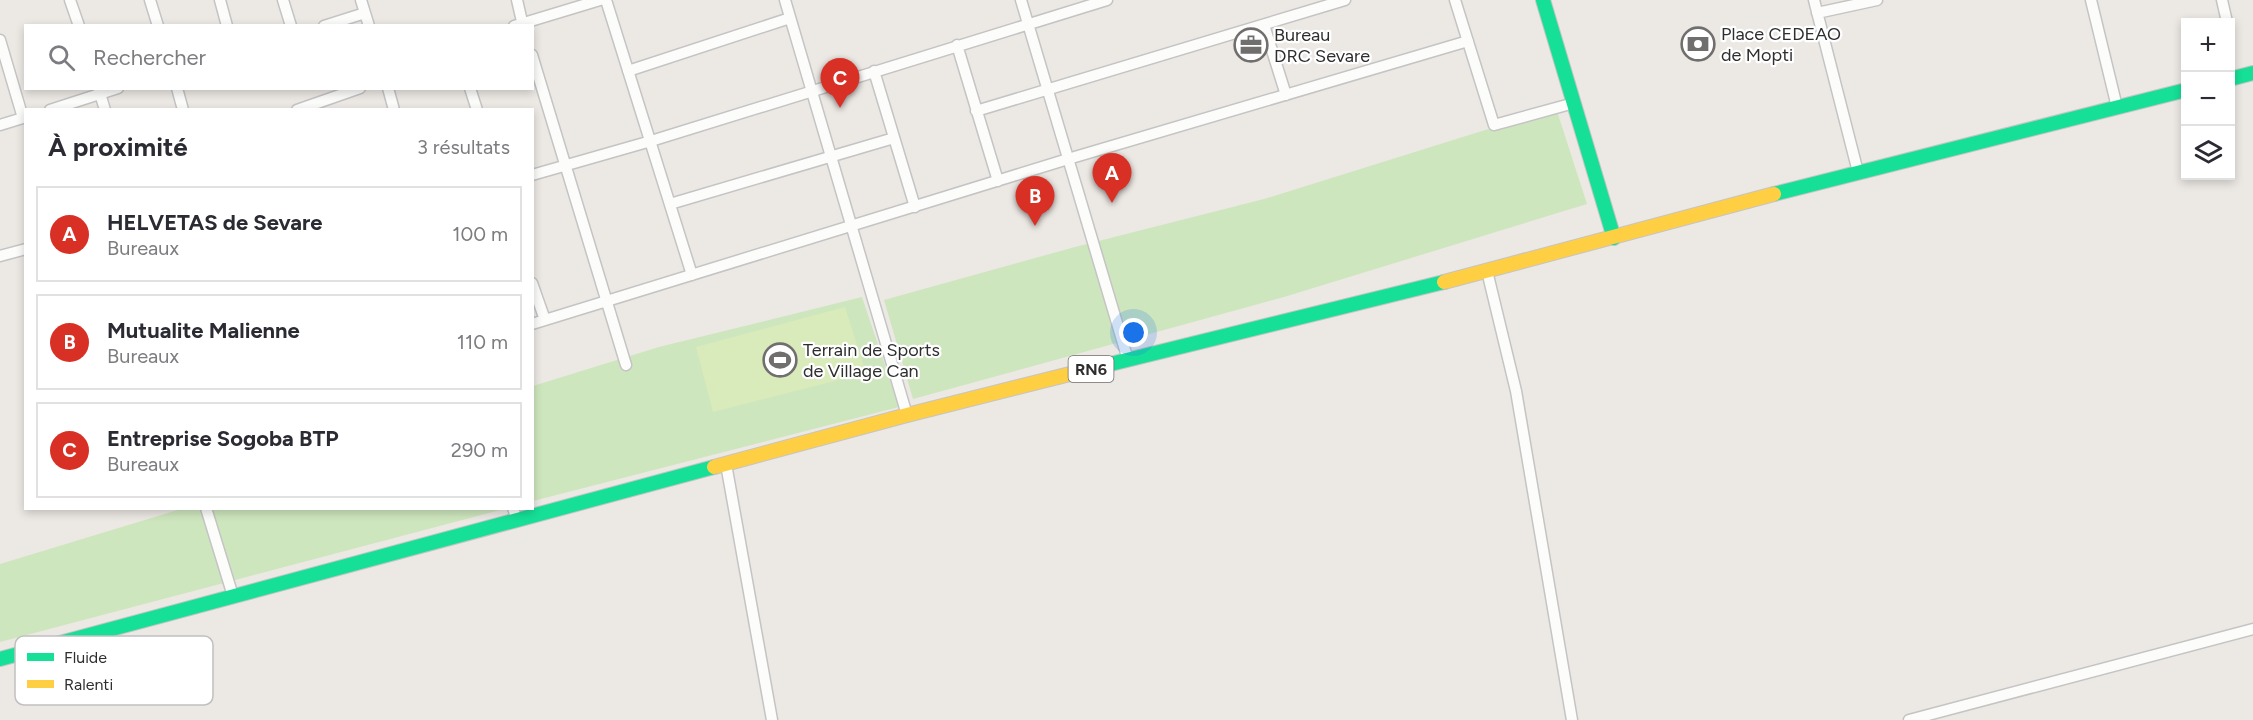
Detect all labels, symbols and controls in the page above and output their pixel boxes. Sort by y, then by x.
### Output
map controls [2181,18,2235,180]
button: + [2181,18,2235,72]
place label: Place CEDEAO de Mopti [1721,23,1841,66]
search box [24,24,534,90]
place label: Bureau DRC Sevare [1274,24,1370,67]
bank icon: Place CEDEAO de Mopti [1680,26,1716,62]
office icon: Bureau DRC Sevare [1233,27,1269,63]
icon: search [45,41,78,74]
text: Rechercher [93,44,206,71]
pin: C [820,58,860,108]
button: − [2181,72,2235,126]
button: layers [2181,126,2235,180]
text: À proximité [48,131,188,163]
text: 3 résultats [417,135,510,159]
pin: A [1092,154,1132,203]
pin: B [1016,176,1054,226]
text: HELVETAS de Sevare [107,209,323,236]
text: A [62,222,77,246]
text: 100 m [452,222,508,246]
text: Bureaux [107,236,179,260]
text: Mutualite Malienne [107,317,300,344]
your location [1119,318,1148,347]
text: B [63,330,76,354]
text: 110 m [457,330,508,354]
place label: Terrain de Sports de Village Can [803,339,940,382]
sports icon: Terrain de Sports de Village Can [762,342,798,378]
text: Bureaux [107,344,179,368]
road number: RN6 [1068,356,1114,382]
text: Entreprise Sogoba BTP [107,425,339,452]
text: C [62,438,77,462]
text: 290 m [451,438,508,462]
text: Bureaux [107,452,179,476]
legend [15,636,213,705]
text: Fluide [64,648,107,667]
text: Ralenti [64,675,113,694]

